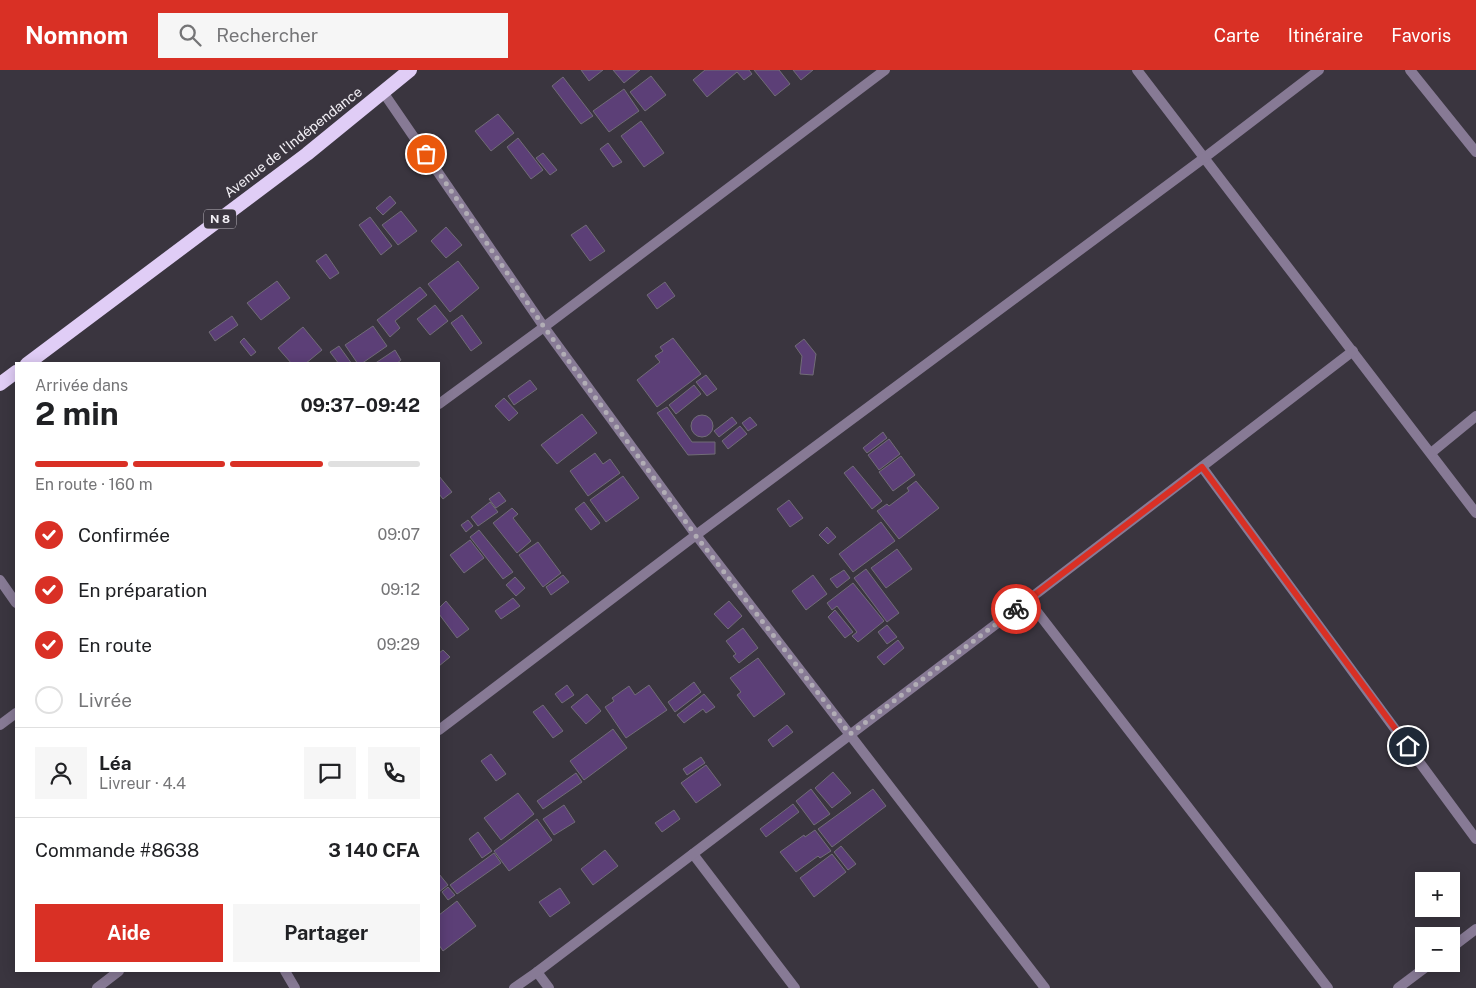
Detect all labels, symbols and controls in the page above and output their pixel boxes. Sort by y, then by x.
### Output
search box [158,13,508,58]
text: Nomnom [25,21,128,49]
icon: search [176,21,204,49]
text: Rechercher [216,24,318,46]
text: Carte [1214,25,1260,46]
text: Itinéraire [1288,25,1363,46]
text: Favoris [1391,25,1451,46]
street label: Avenue de l'Indépendance [221,83,365,201]
pin [405,133,447,175]
icon: bag [412,140,440,168]
road number: N 8 [204,210,236,228]
text: Arrivée dans [35,376,128,395]
text: 09:37–09:42 [300,394,420,416]
text: 2 min [35,395,119,432]
text: En route · 160 m [35,475,152,494]
icon: check [35,521,63,549]
text: Confirmée [78,524,170,546]
text: 09:07 [378,525,420,544]
icon: check [35,576,63,604]
text: En préparation [78,579,207,601]
text: 09:12 [381,580,420,599]
courier [991,584,1041,634]
icon: bike [1002,595,1030,623]
icon: check [35,631,63,659]
text: En route [78,634,152,656]
text: 09:29 [377,635,420,654]
text: Livrée [78,689,132,711]
pin [1387,725,1429,767]
icon: home [1394,732,1422,760]
button: person [35,747,87,799]
button: chat [304,747,356,799]
button: phone [368,747,420,799]
text: Léa [99,752,131,774]
text: Livreur · 4.4 [99,774,186,793]
text: Commande #8638 [35,839,199,861]
text: 3 140 CFA [328,839,420,861]
map controls [1415,872,1460,972]
button: + [1415,872,1460,917]
button: Aide [35,904,223,962]
button: Partager [233,904,420,962]
button: − [1415,927,1460,972]

